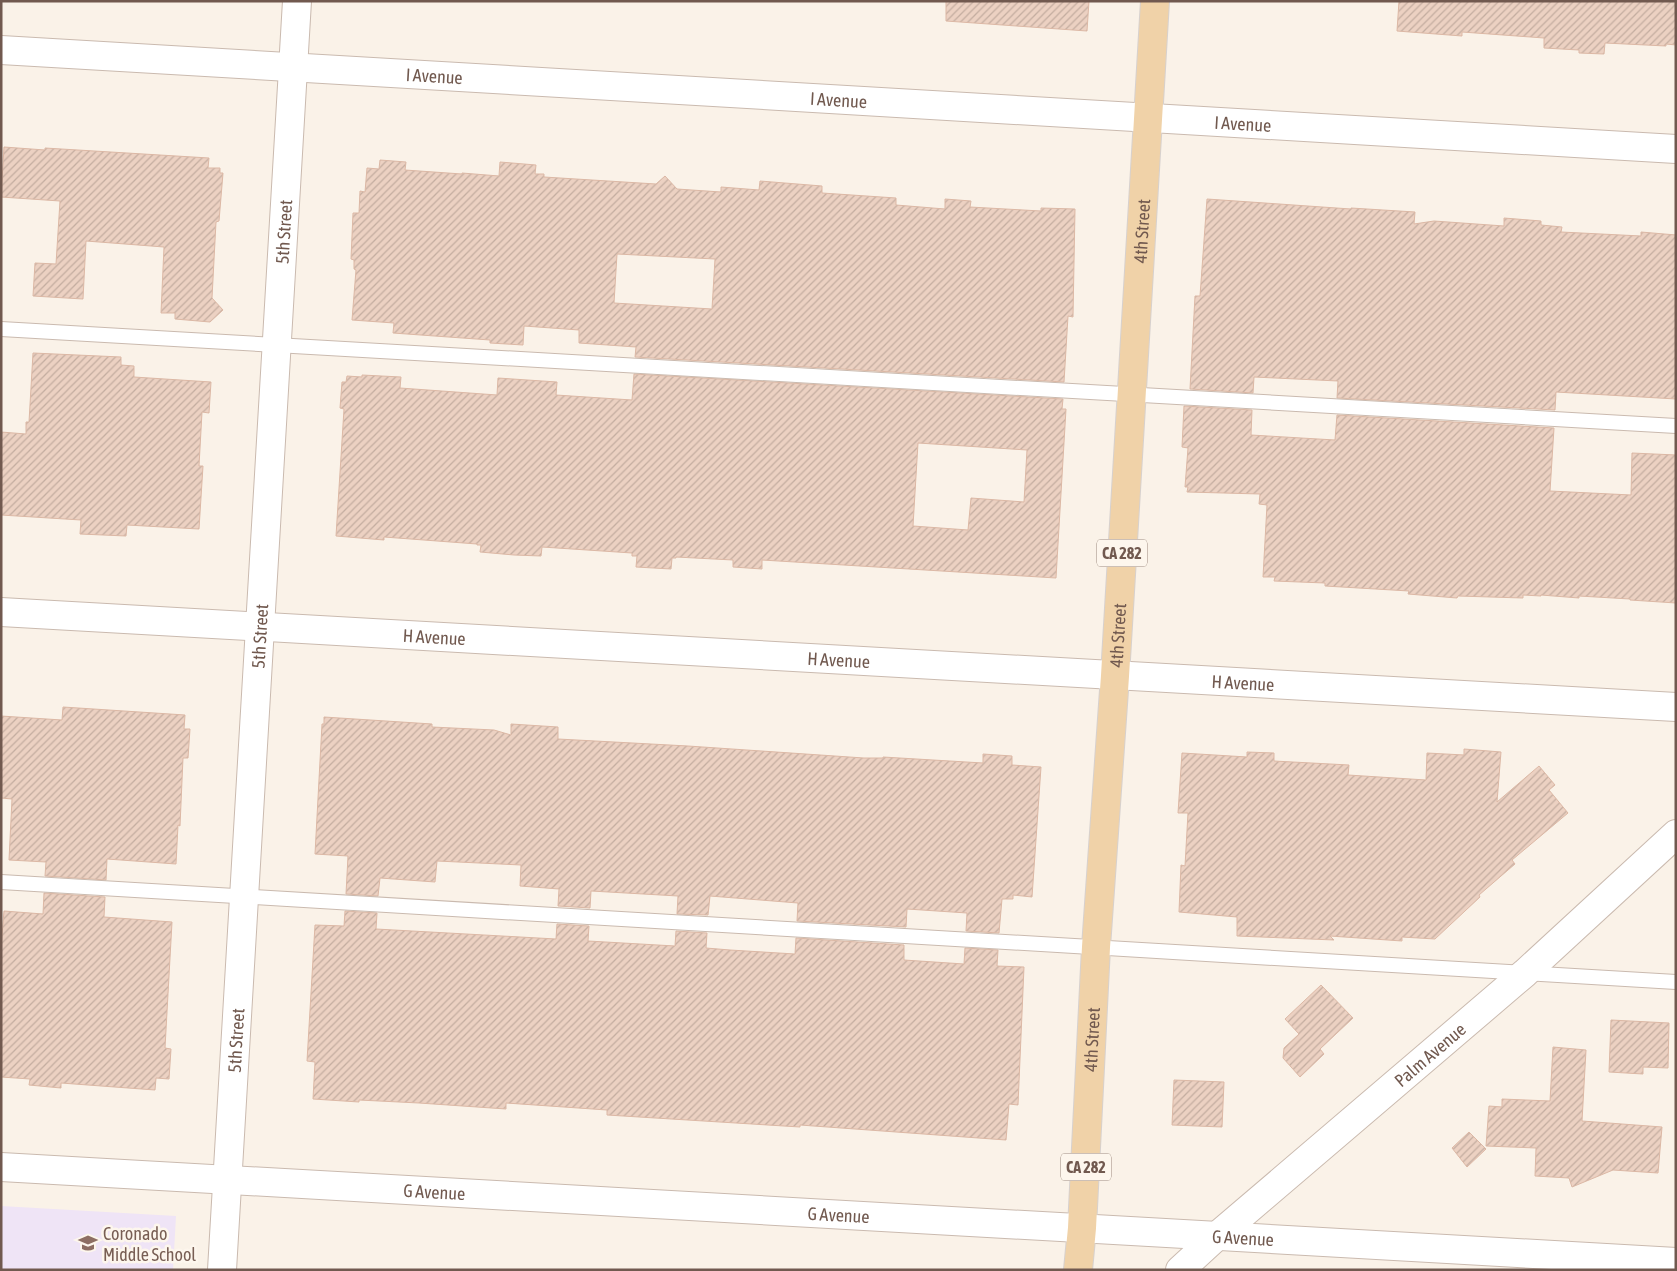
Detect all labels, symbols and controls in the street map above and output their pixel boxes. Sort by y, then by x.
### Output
street label: I Avenue [405,63,463,88]
street label: I Avenue [809,87,868,112]
street label: I Avenue [1214,111,1272,136]
street label: 4th Street [1129,198,1154,264]
street label: 5th Street [271,199,296,265]
road number: CA 282 [1097,540,1147,566]
street label: 5th Street [247,603,272,669]
street label: 4th Street [1105,603,1130,668]
street label: H Avenue [402,624,466,649]
street label: H Avenue [807,647,871,672]
street label: H Avenue [1211,670,1275,695]
street label: 4th Street [1079,1007,1103,1072]
street label: 5th Street [223,1008,248,1073]
street label: Palm Avenue [1390,1018,1470,1091]
road number: CA 282 [1061,1154,1111,1180]
street label: G Avenue [403,1179,466,1204]
street label: G Avenue [807,1202,870,1227]
place label: Coronado Middle School [103,1223,196,1265]
street label: G Avenue [1212,1225,1275,1250]
school or university icon: Coronado Middle School [77,1232,99,1254]

